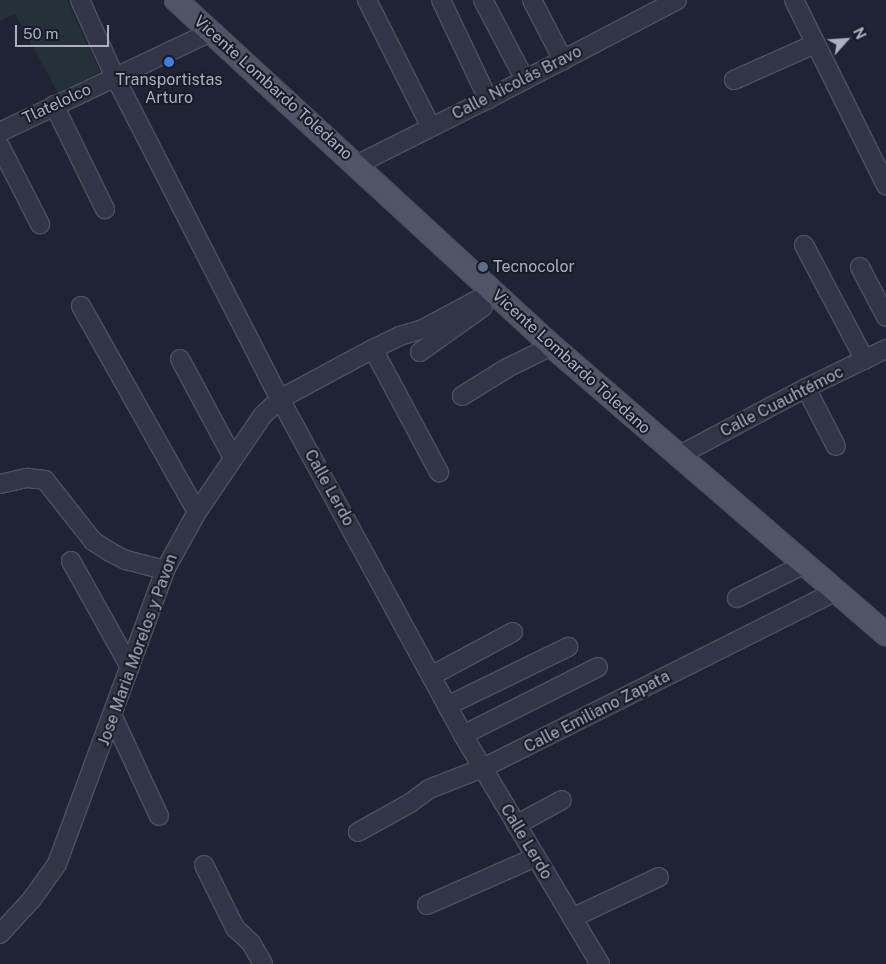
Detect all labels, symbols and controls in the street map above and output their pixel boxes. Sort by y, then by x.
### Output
street label: Vicente Lombardo Toledano [190,12,356,164]
scale bar [18,15,111,47]
north arrow [821,15,871,65]
text: 50 m [23,25,58,42]
text: N [850,25,869,42]
street label: Calle Nicolás Bravo [449,42,585,124]
marker: Transportistas Arturo [163,56,175,68]
place label: Transportistas Arturo [116,70,222,108]
street label: Tlatelolco [20,80,94,128]
place label: Tecnocolor [493,257,575,277]
marker: Tecnocolor [477,261,489,273]
street label: Vicente Lombardo Toledano [488,286,654,438]
street label: Calle Cuauhtémoc [717,363,847,441]
street label: Calle Lerdo [300,446,358,530]
street label: Jose Maria Morelos y Pavon [94,551,182,749]
street label: Calle Emiliano Zapata [521,667,673,757]
street label: Calle Lerdo [496,801,556,883]

